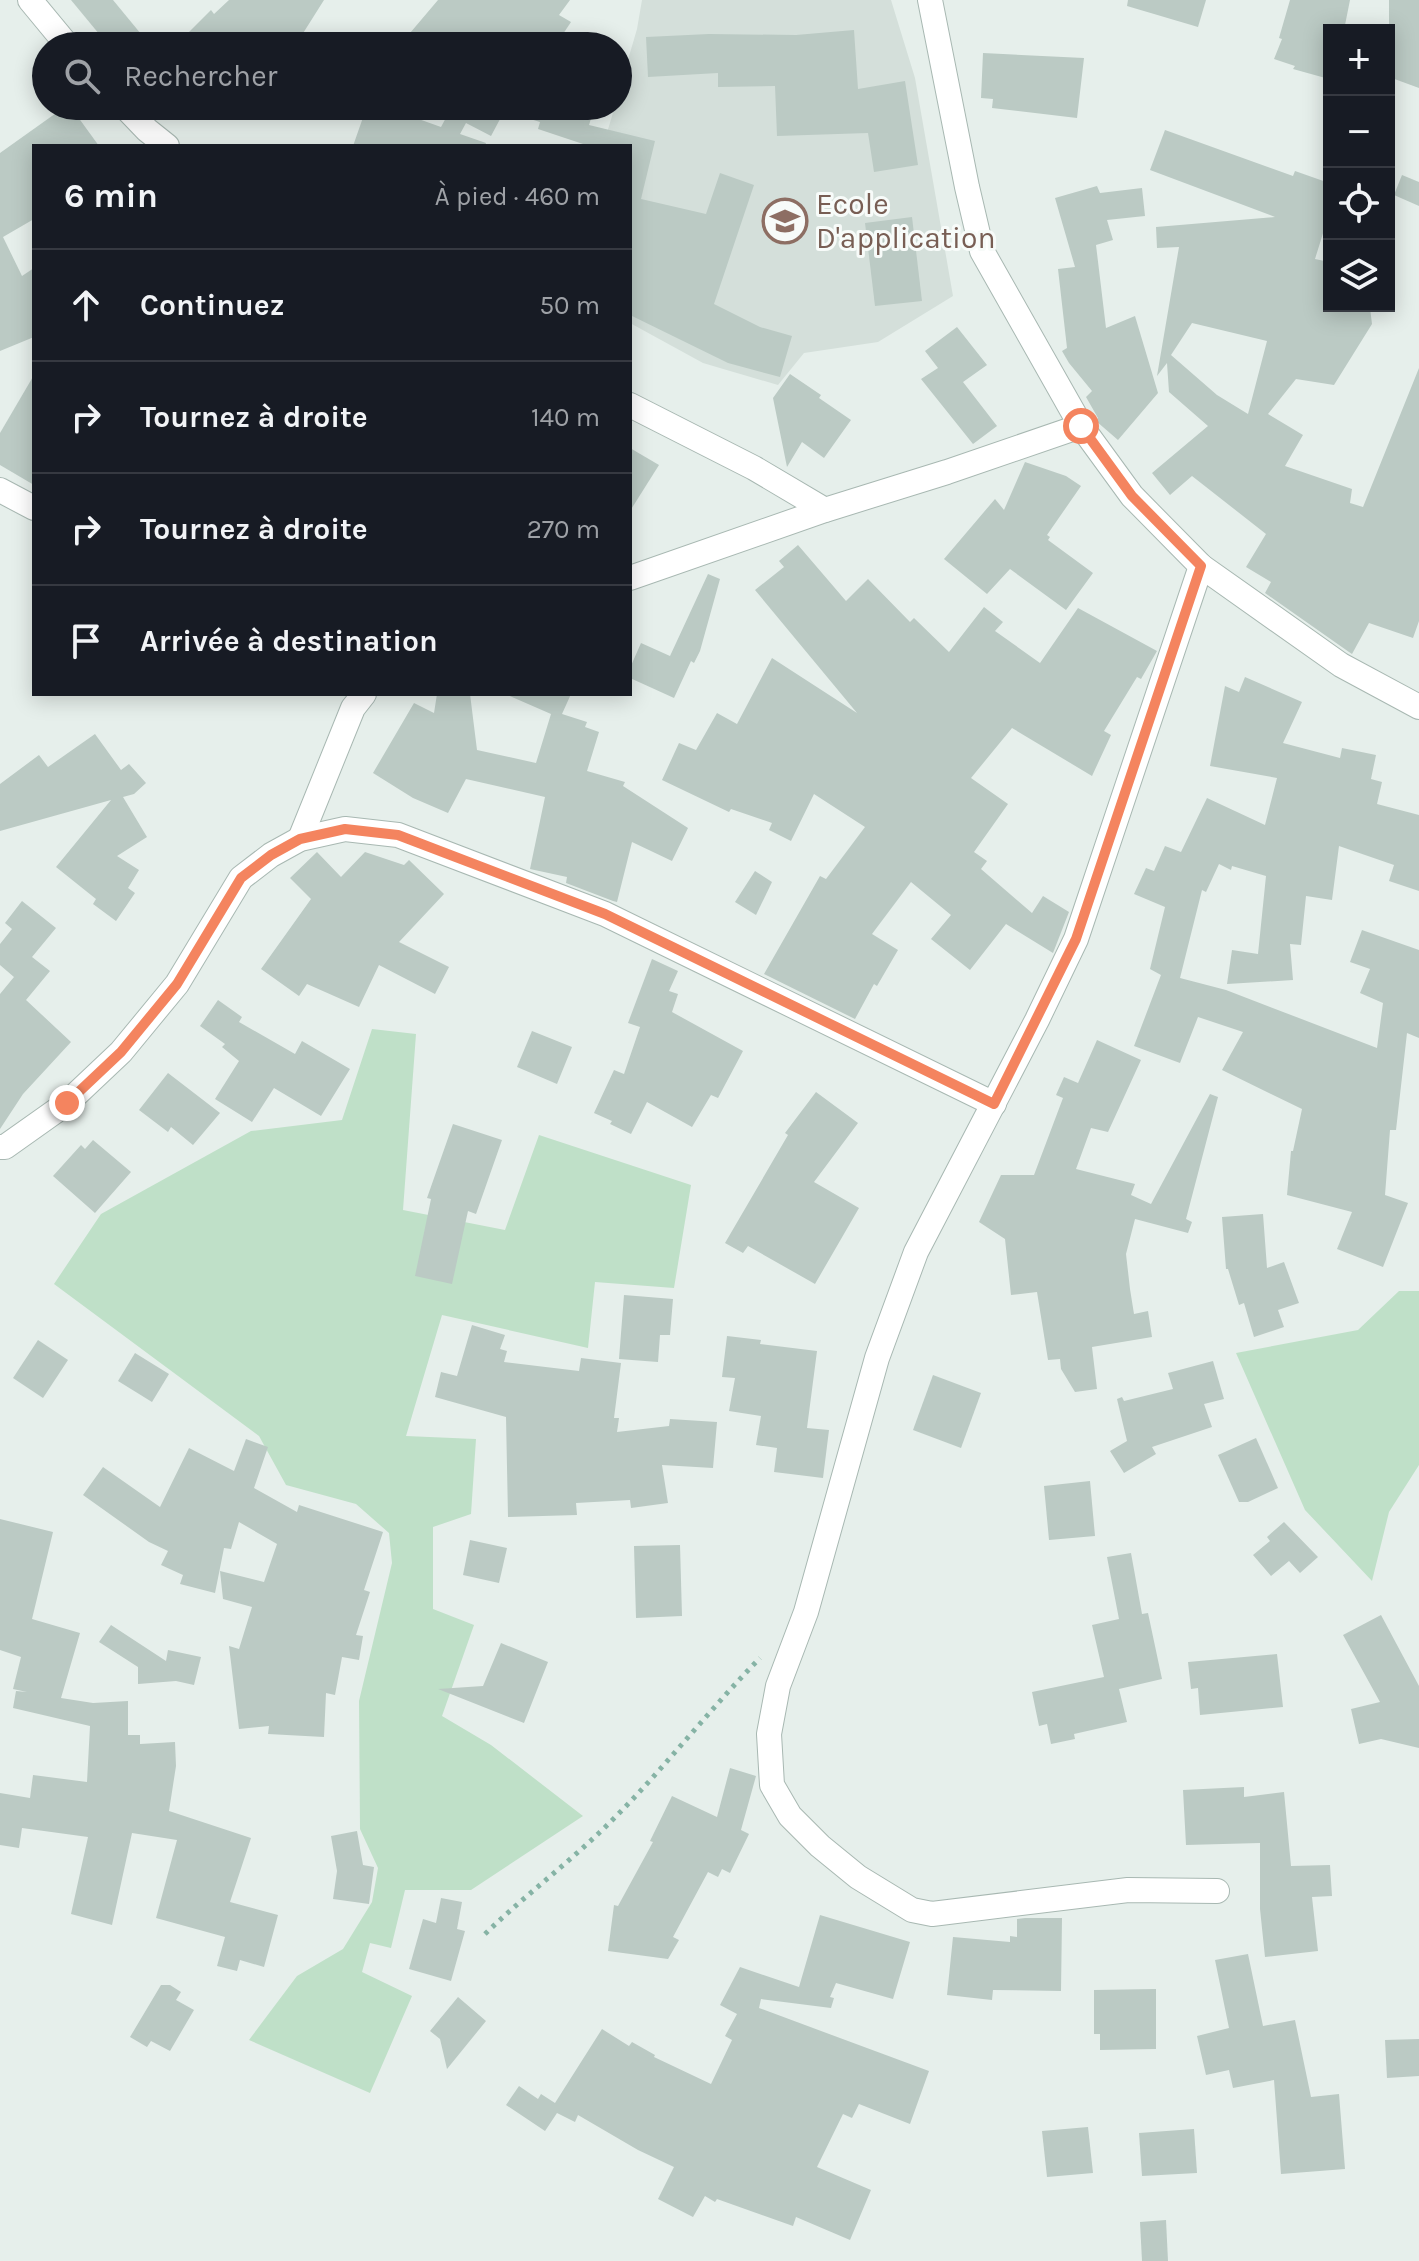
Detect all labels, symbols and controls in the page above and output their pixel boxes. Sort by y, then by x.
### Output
map controls [1323,24,1395,312]
button: + [1323,24,1395,96]
search box [32,32,632,120]
icon: search [60,54,104,98]
text: Rechercher [124,58,277,94]
button: − [1323,96,1395,168]
button: locate [1323,168,1395,240]
text: 6 min [64,176,158,216]
text: À pied · 460 m [435,181,600,212]
place label: Ecole D'application [816,186,996,256]
school or university icon: Ecole D'application [761,197,809,245]
button: layers [1323,240,1395,312]
icon: ahead [64,283,108,327]
text: Continuez [140,287,285,323]
text: 50 m [539,290,600,321]
icon: right [64,395,108,439]
text: Tournez à droite [140,399,368,435]
text: 140 m [531,402,600,433]
route start [1063,408,1099,444]
icon: right [64,507,108,551]
text: Tournez à droite [140,511,368,547]
text: 270 m [527,514,600,545]
icon: arrive [64,619,108,663]
text: Arrivée à destination [140,623,438,659]
route end [49,1085,85,1121]

